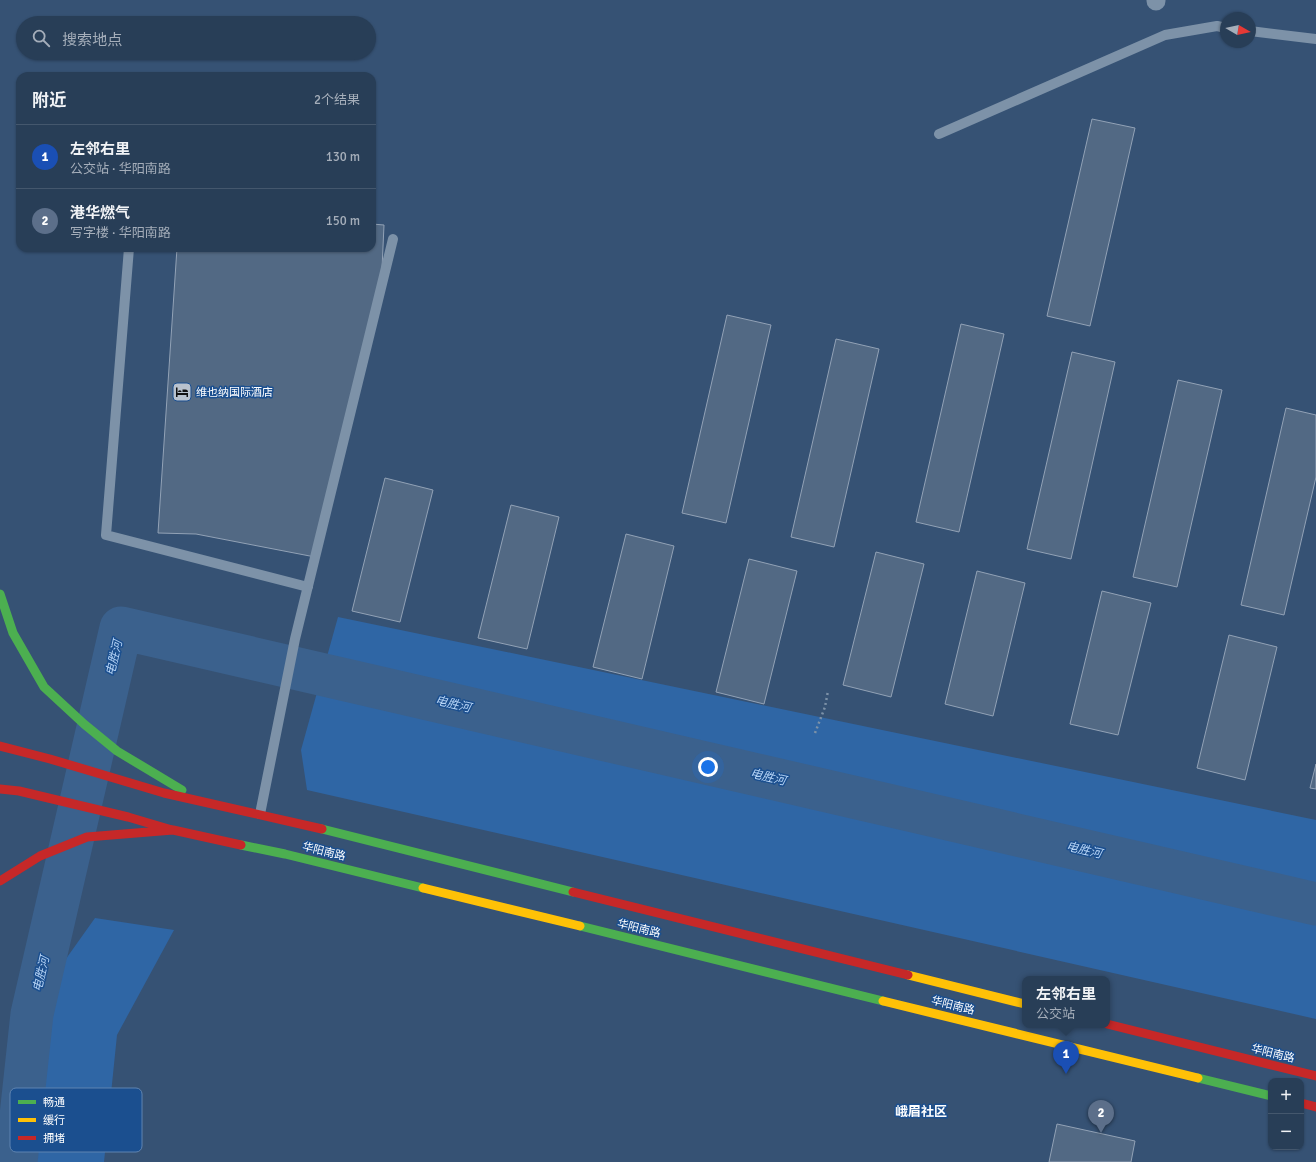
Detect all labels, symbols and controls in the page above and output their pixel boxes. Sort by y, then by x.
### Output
north arrow [1220,12,1256,48]
search box [16,16,376,60]
icon: search [30,27,52,49]
text: 搜索地点 [62,31,122,49]
text: 附近 [32,90,66,111]
text: 2个结果 [314,92,360,108]
text: 左邻右里 [70,140,130,158]
text: 1 [41,149,49,165]
text: 130 m [326,149,360,165]
text: 公交站 · 华阳南路 [70,161,171,177]
text: 港华燃气 [70,204,130,222]
text: 2 [41,213,49,229]
text: 150 m [326,213,360,229]
text: 写字楼 · 华阳南路 [70,225,171,241]
hotel icon: 维也纳国际酒店 [171,381,193,403]
place label: 维也纳国际酒店 [196,386,273,399]
water label: 电胜河 [103,637,126,677]
water label: 电胜河 [434,693,474,716]
your location [698,757,718,777]
water label: 电胜河 [749,766,789,789]
water label: 电胜河 [1065,839,1105,862]
street label: 华阳南路 [301,840,347,863]
street label: 华阳南路 [616,917,662,940]
water label: 电胜河 [30,953,53,993]
popup [1022,976,1110,1028]
text: 左邻右里 [1036,985,1096,1003]
street label: 华阳南路 [930,994,976,1017]
text: 公交站 [1036,1006,1075,1022]
pin: 1 [1053,1041,1079,1074]
street label: 华阳南路 [1250,1042,1296,1065]
map controls [1268,1078,1304,1150]
button: + [1268,1078,1304,1114]
legend [10,1088,142,1152]
text: 畅通 [43,1096,65,1109]
pin: 2 [1088,1100,1114,1133]
district label: 峨眉社区 [895,1104,947,1120]
text: 缓行 [43,1114,65,1127]
button: − [1268,1114,1304,1150]
text: 拥堵 [43,1132,65,1145]

